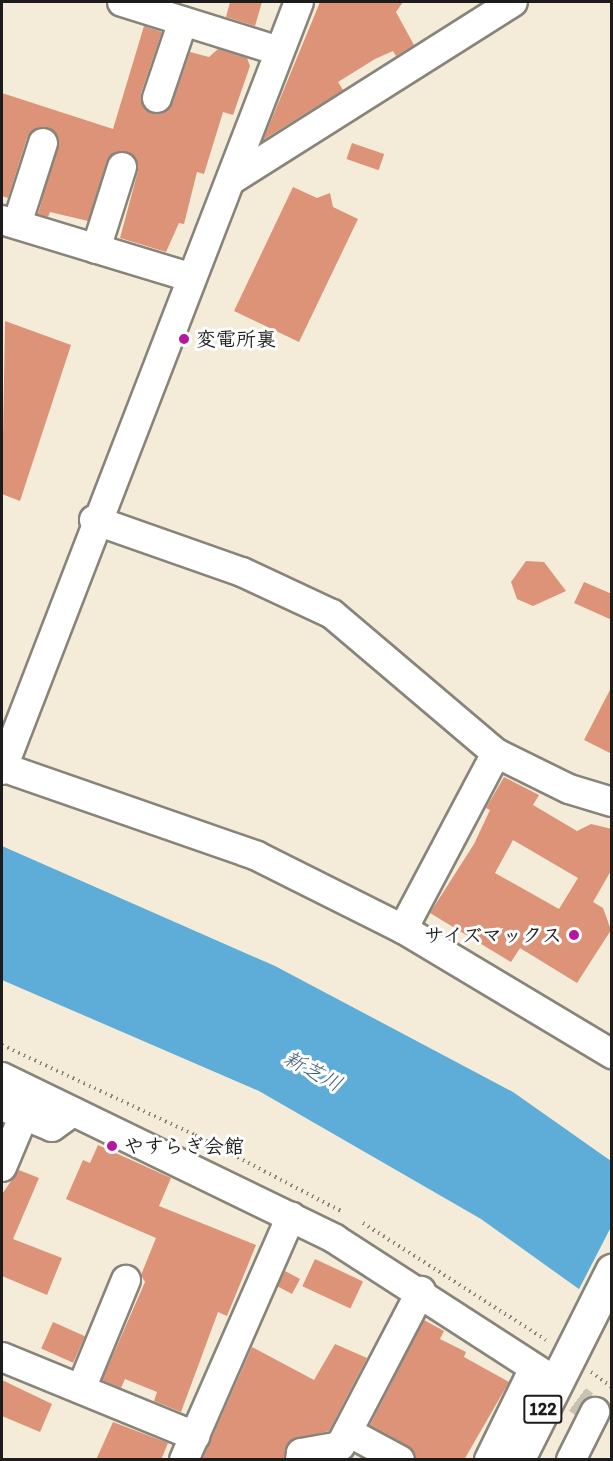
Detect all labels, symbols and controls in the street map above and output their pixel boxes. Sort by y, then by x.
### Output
place label: 変電所裏 [196,327,276,351]
marker: 変電所裏 [177,332,191,346]
place label: サイズマックス [422,923,562,947]
marker: サイズマックス [567,928,581,942]
water label: 新芝川 [279,1045,347,1097]
place label: やすらぎ会館 [124,1134,244,1158]
marker: やすらぎ会館 [105,1139,119,1153]
road number: 122 [522,1394,564,1424]

